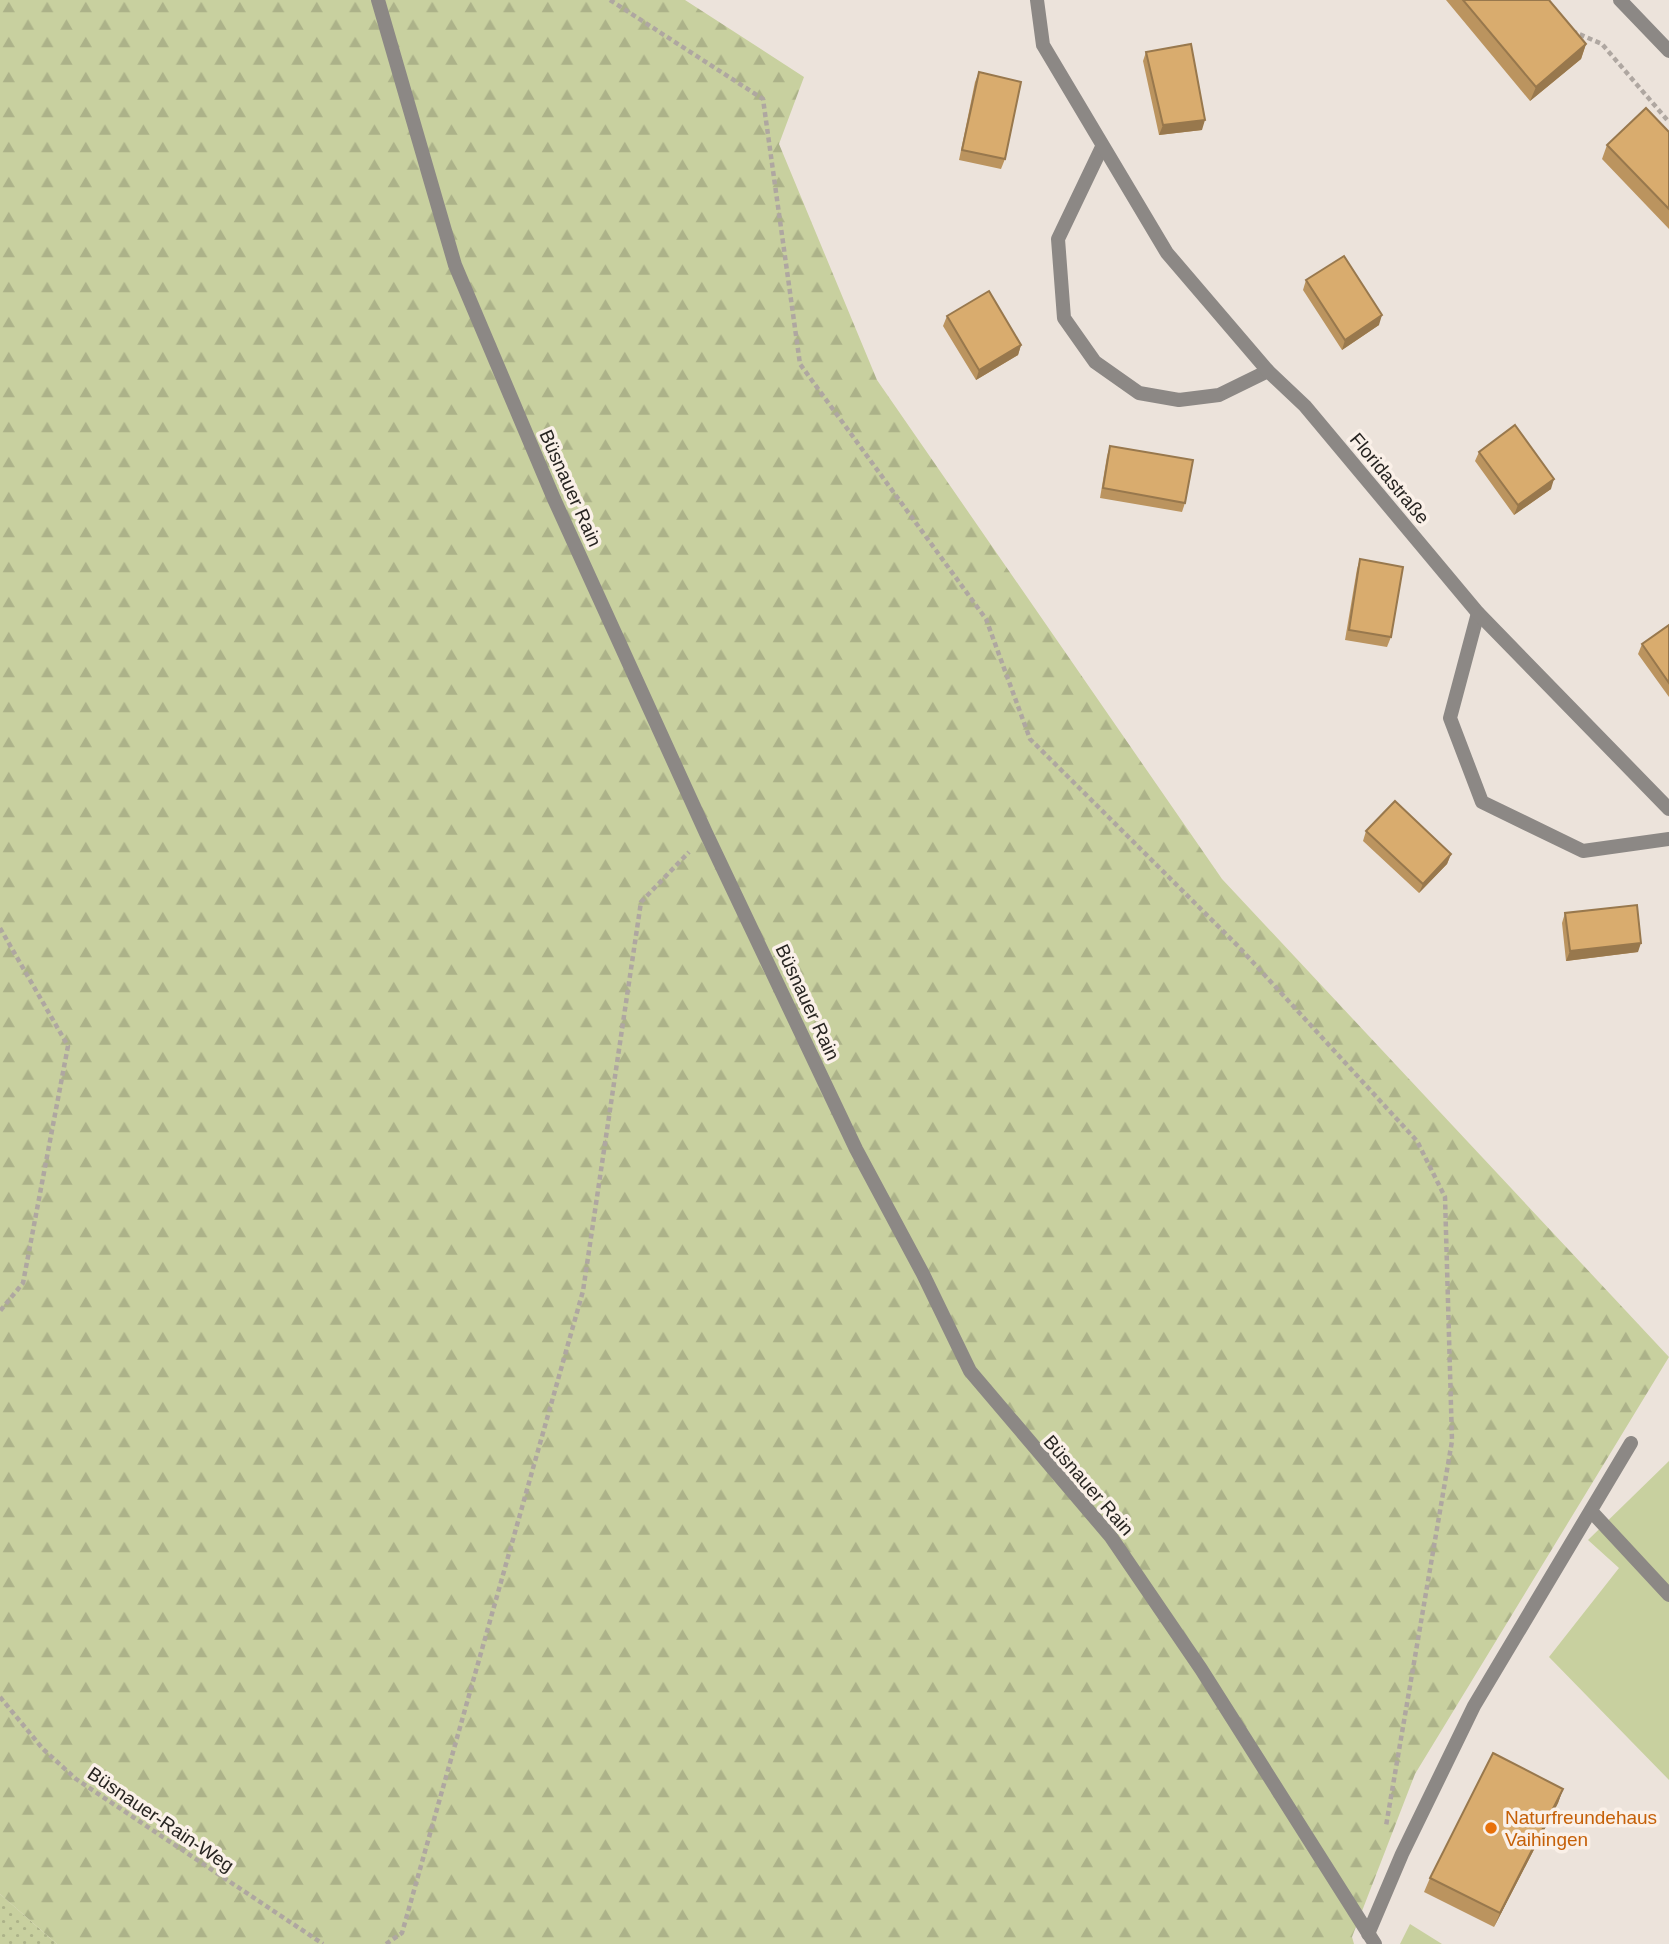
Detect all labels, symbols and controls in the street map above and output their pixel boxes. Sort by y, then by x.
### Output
street label: Büsnauer Rain [535,427,606,550]
street label: Floridastraße [1346,429,1434,528]
street label: Büsnauer Rain [771,941,844,1064]
street label: Büsnauer Rain [1039,1431,1138,1540]
street label: Büsnauer-Rain-Weg [84,1763,238,1876]
place label: Naturfreundehaus Vaihingen [1505,1807,1657,1850]
marker: Naturfreundehaus Vaihingen [1483,1820,1499,1836]

